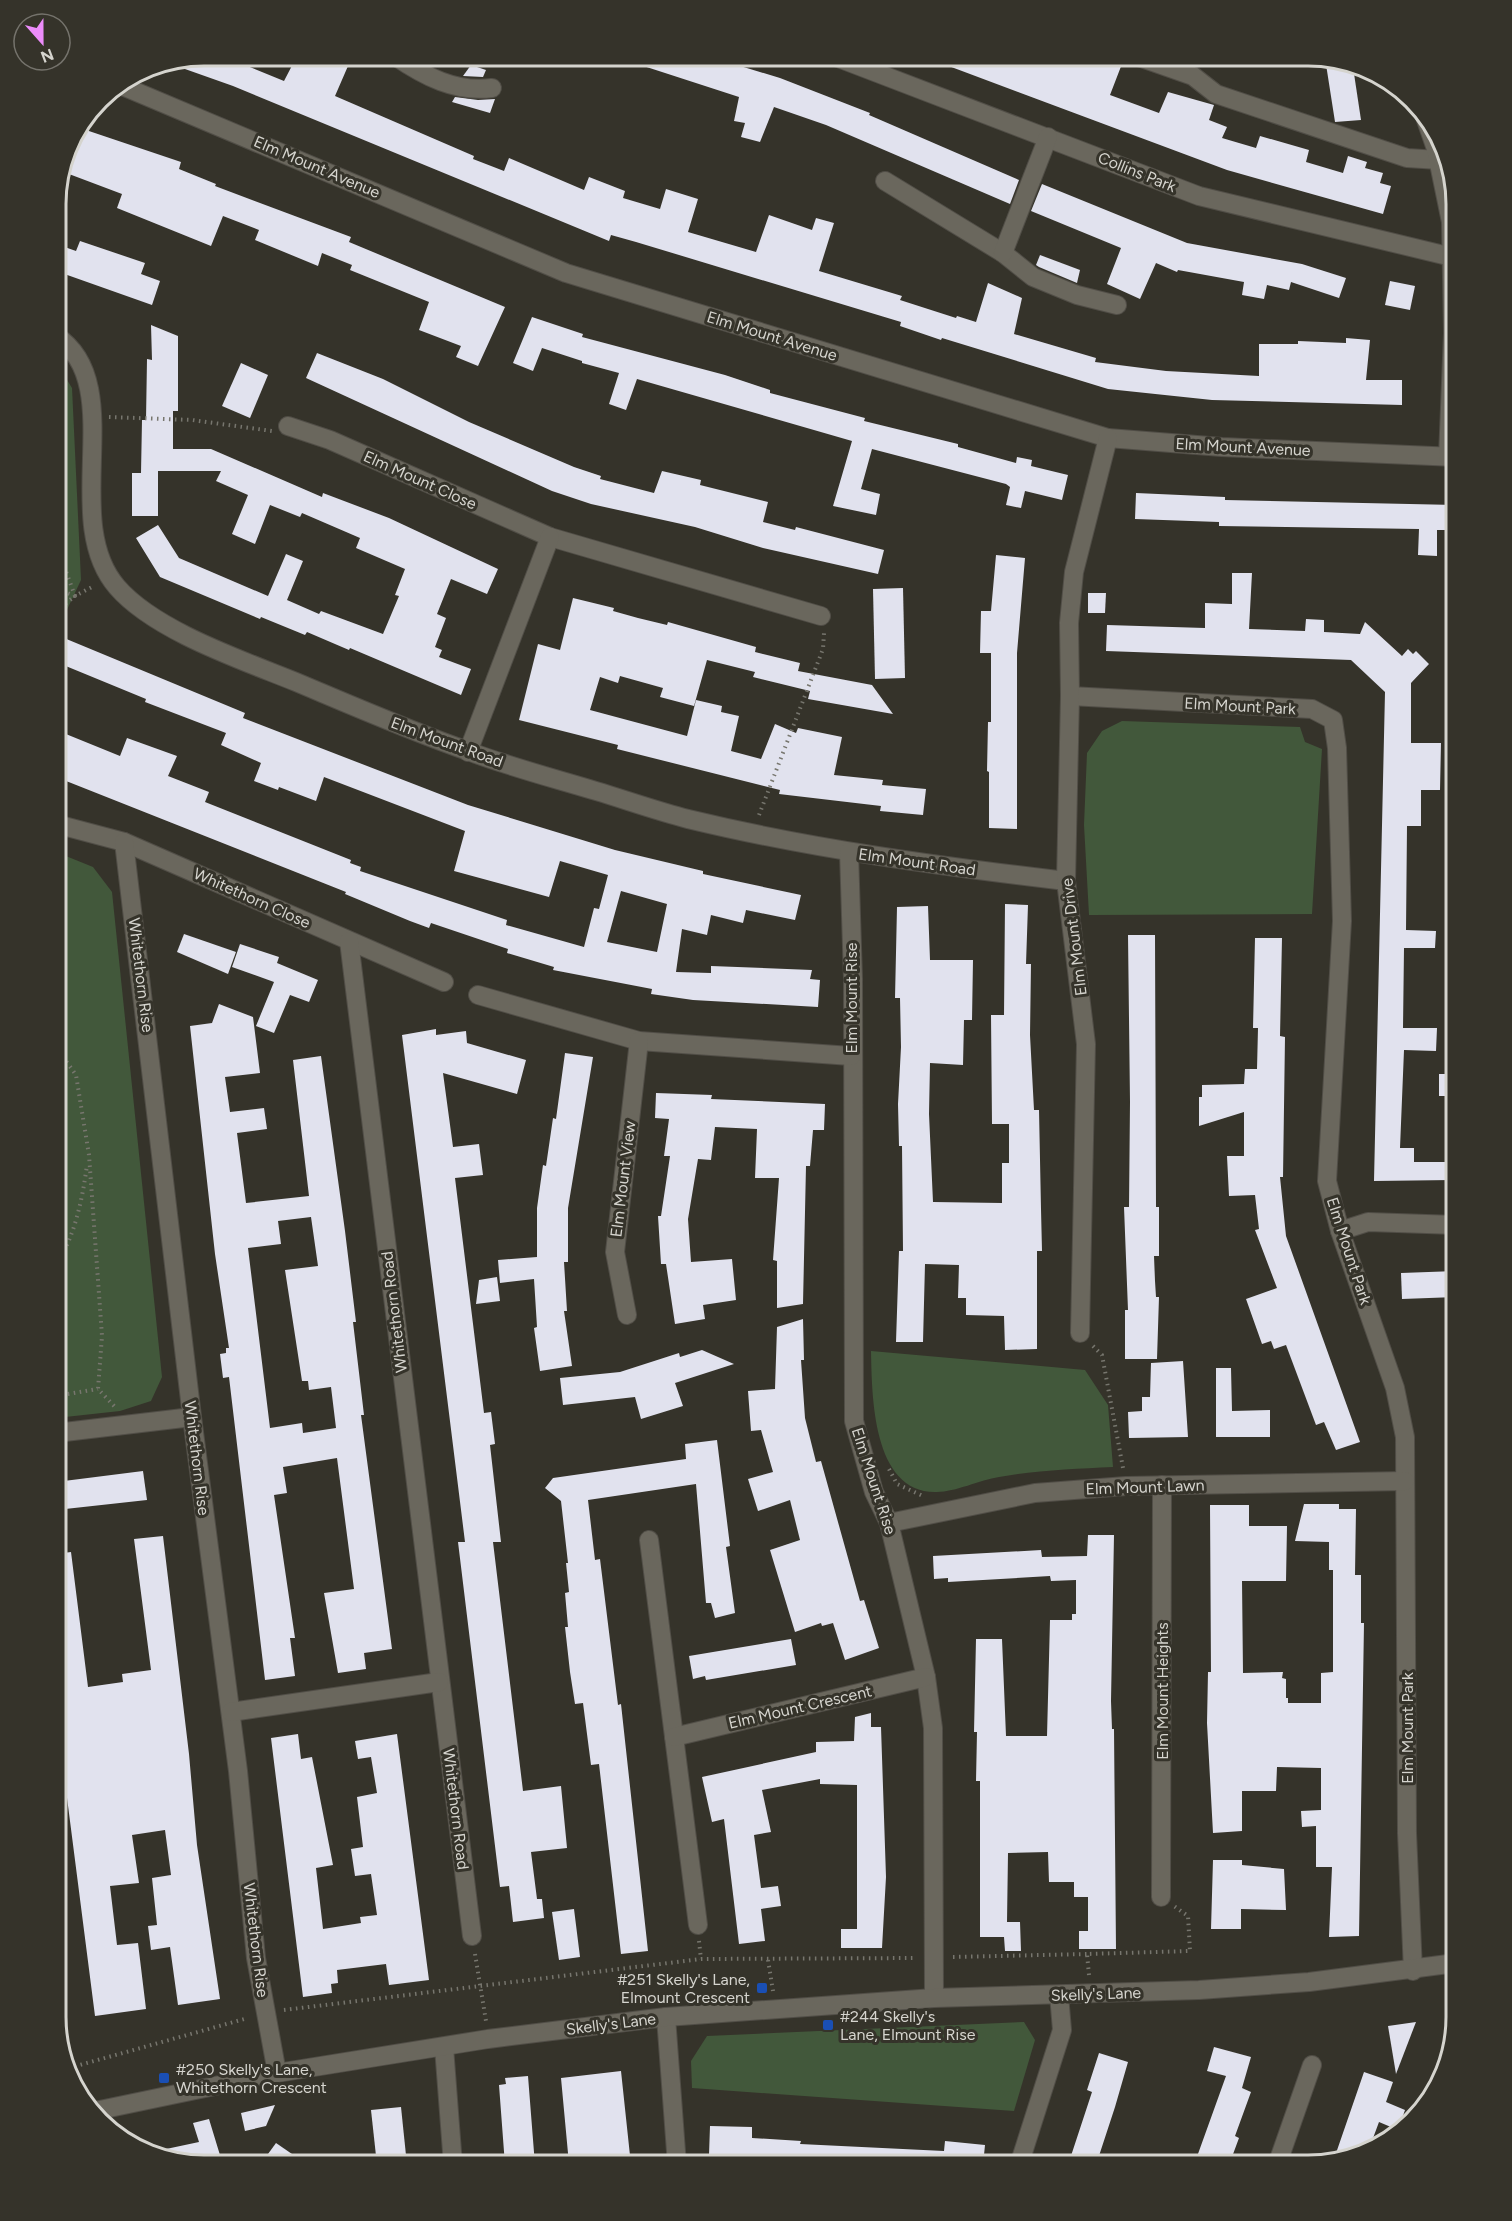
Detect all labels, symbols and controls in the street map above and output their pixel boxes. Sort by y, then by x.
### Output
north arrow [12,12,72,72]
text: N [38,44,56,67]
street label: Elm Mount Avenue [251,132,383,202]
street label: Collins Park [1095,148,1179,196]
street label: Elm Mount Avenue [705,307,840,365]
street label: Elm Mount Avenue [1175,434,1311,460]
street label: Elm Mount Close [361,447,480,514]
street label: Elm Mount Park [1184,694,1296,718]
street label: Elm Mount Road [388,713,506,771]
street label: Elm Mount Road [857,844,977,880]
street label: Whitethorn Close [191,864,314,932]
street label: Elm Mount Drive [1057,877,1091,997]
street label: Whitethorn Rise [125,917,157,1034]
street label: Elm Mount Rise [842,942,861,1054]
street label: Elm Mount View [606,1119,640,1238]
street label: Elm Mount Park [1323,1195,1375,1307]
street label: Whitethorn Road [377,1250,411,1374]
street label: Whitethorn Rise [181,1400,213,1517]
street label: Elm Mount Rise [848,1425,900,1537]
street label: Elm Mount Lawn [1085,1475,1205,1499]
street label: Elm Mount Heights [1153,1622,1172,1760]
street label: Elm Mount Park [1398,1672,1417,1784]
street label: Elm Mount Crescent [726,1681,874,1733]
street label: Whitethorn Road [439,1747,473,1871]
street label: Whitethorn Rise [240,1882,272,1999]
place label: #251 Skelly's Lane, Elmount Crescent [617,1970,750,2007]
marker: #251 Skelly's Lane, Elmount Crescent [755,1981,769,1995]
street label: Skelly's Lane [1051,1983,1142,2005]
place label: #244 Skelly's Lane, Elmount Rise [840,2007,976,2044]
street label: Skelly's Lane [565,2009,657,2039]
marker: #244 Skelly's Lane, Elmount Rise [821,2018,835,2032]
place label: #250 Skelly's Lane, Whitethorn Crescent [176,2060,327,2097]
marker: #250 Skelly's Lane, Whitethorn Crescent [157,2071,171,2085]

